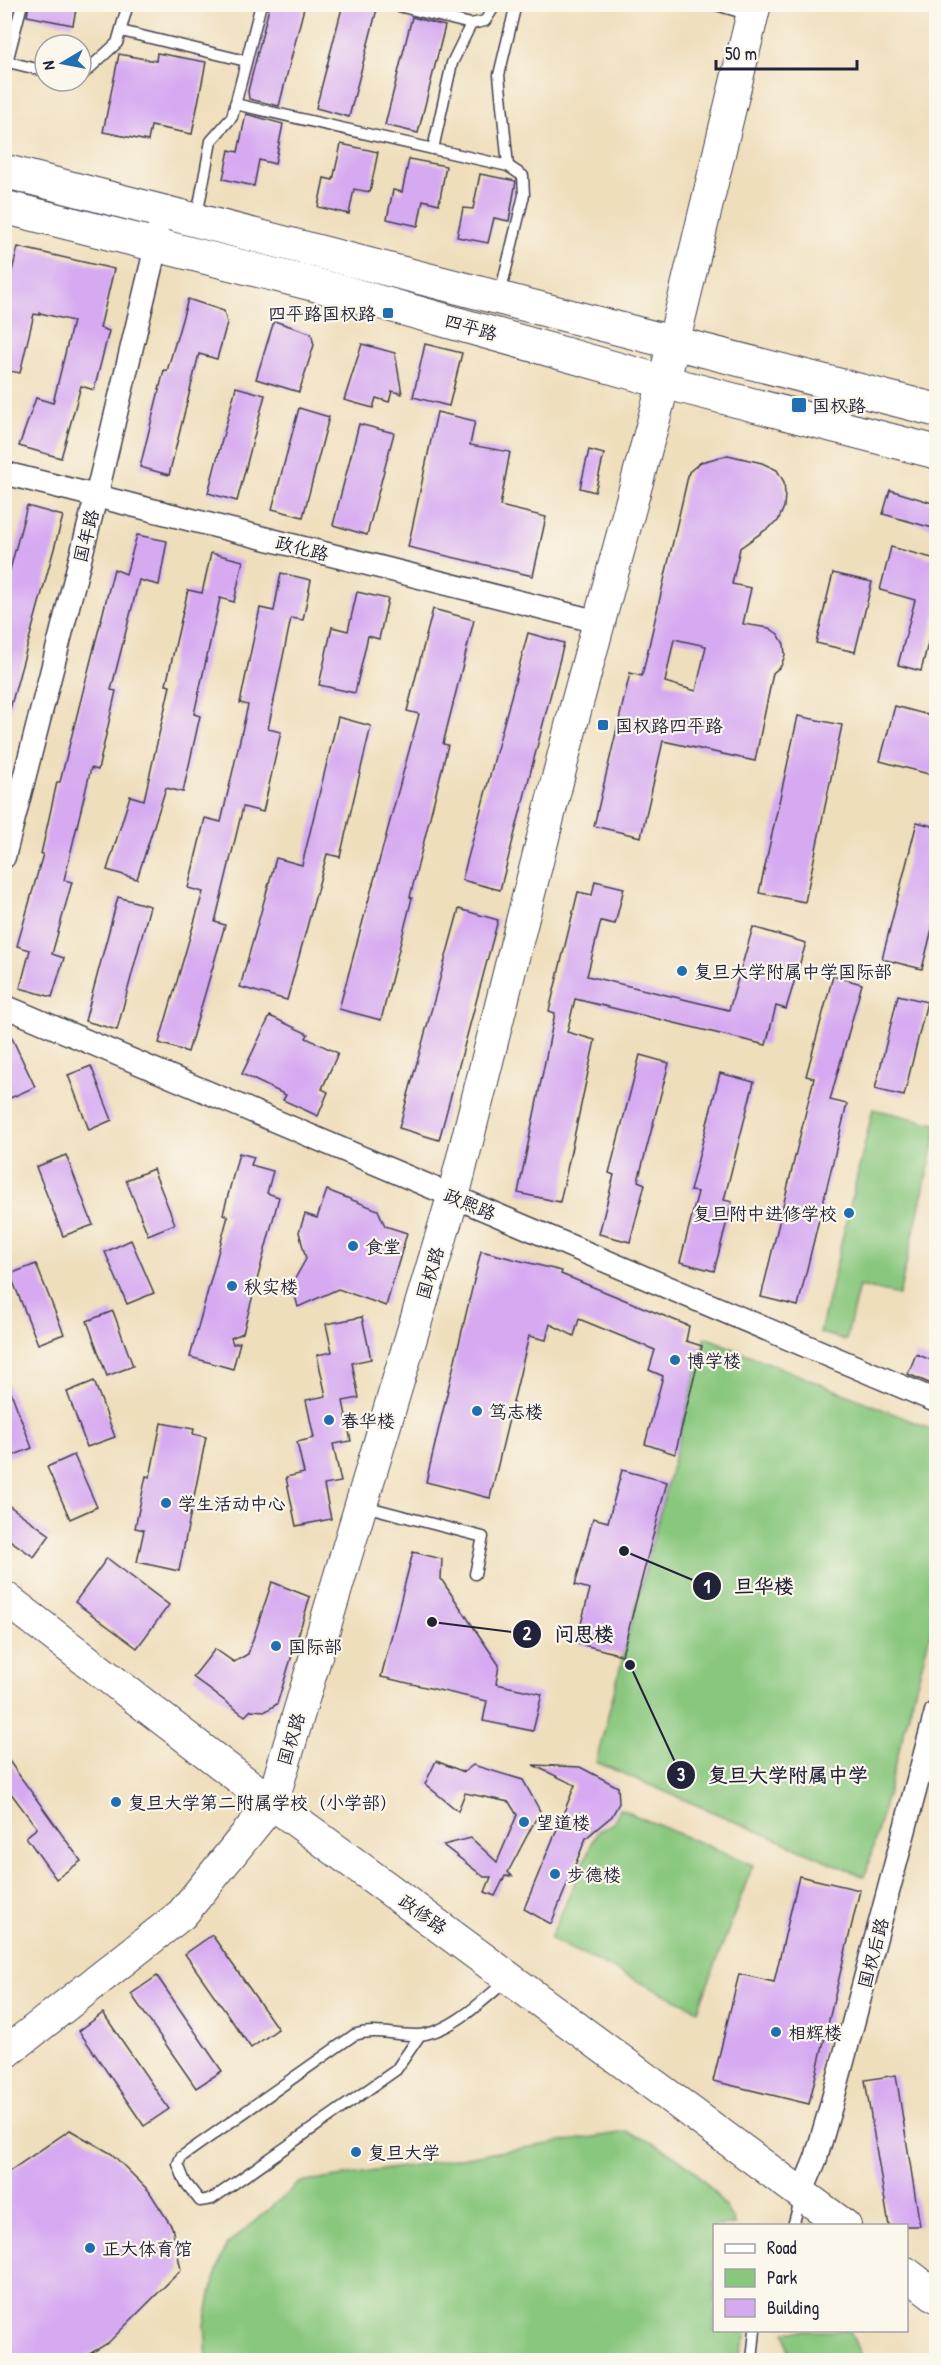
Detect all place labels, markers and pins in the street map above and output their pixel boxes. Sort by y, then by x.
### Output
place label: 四平路国权路 [268,301,376,326]
marker: 四平路国权路 [381,306,395,320]
place label: 国权路 [812,393,866,418]
marker: 国权路 [790,396,808,414]
place label: 国权路四平路 [615,713,723,738]
marker: 国权路四平路 [596,718,610,732]
place label: 复旦大学附属中学国际部 [694,959,892,984]
marker: 复旦大学附属中学国际部 [675,964,689,978]
place label: 复旦附中进修学校 [693,1201,837,1226]
marker: 复旦附中进修学校 [842,1206,856,1220]
place label: 食堂 [365,1234,401,1259]
marker: 食堂 [346,1239,360,1253]
place label: 秋实楼 [244,1274,298,1299]
marker: 秋实楼 [225,1279,239,1293]
place label: 博学楼 [687,1348,741,1373]
marker: 博学楼 [668,1353,682,1367]
place label: 笃志楼 [489,1399,543,1424]
marker: 笃志楼 [470,1404,484,1418]
place label: 春华楼 [341,1408,395,1433]
marker: 春华楼 [322,1413,336,1427]
place label: 学生活动中心 [178,1491,286,1516]
marker: 学生活动中心 [159,1496,173,1510]
callout: 旦华楼 [692,1567,806,1605]
callout: 问思楼 [512,1615,626,1653]
place label: 国际部 [288,1634,342,1659]
marker: 国际部 [269,1639,283,1653]
callout: 复旦大学附属中学 [666,1756,880,1794]
place label: 复旦大学第二附属学校（小学部） [128,1790,398,1815]
marker: 复旦大学第二附属学校（小学部） [109,1795,123,1809]
place label: 望道楼 [536,1810,590,1835]
marker: 望道楼 [517,1815,531,1829]
place label: 步德楼 [567,1862,621,1887]
marker: 步德楼 [548,1867,562,1881]
place label: 相辉楼 [788,2020,842,2045]
marker: 相辉楼 [769,2025,783,2039]
place label: 复旦大学 [368,2140,440,2165]
marker: 复旦大学 [349,2145,363,2159]
place label: 正大体育馆 [102,2236,192,2261]
marker: 正大体育馆 [83,2241,97,2255]

